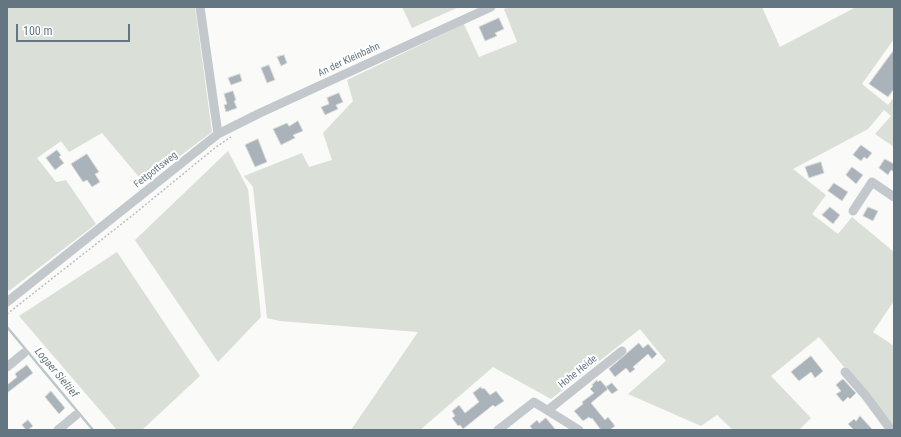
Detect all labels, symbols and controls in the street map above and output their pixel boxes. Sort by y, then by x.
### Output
scale bar [18,16,132,42]
text: 100 m [23,24,53,38]
street label: An der Kleinbahn [316,40,382,80]
street label: Fettpottsweg [132,149,180,191]
water label: Logaer Sieltief [31,345,81,401]
street label: Hohe Heide [556,353,600,391]

